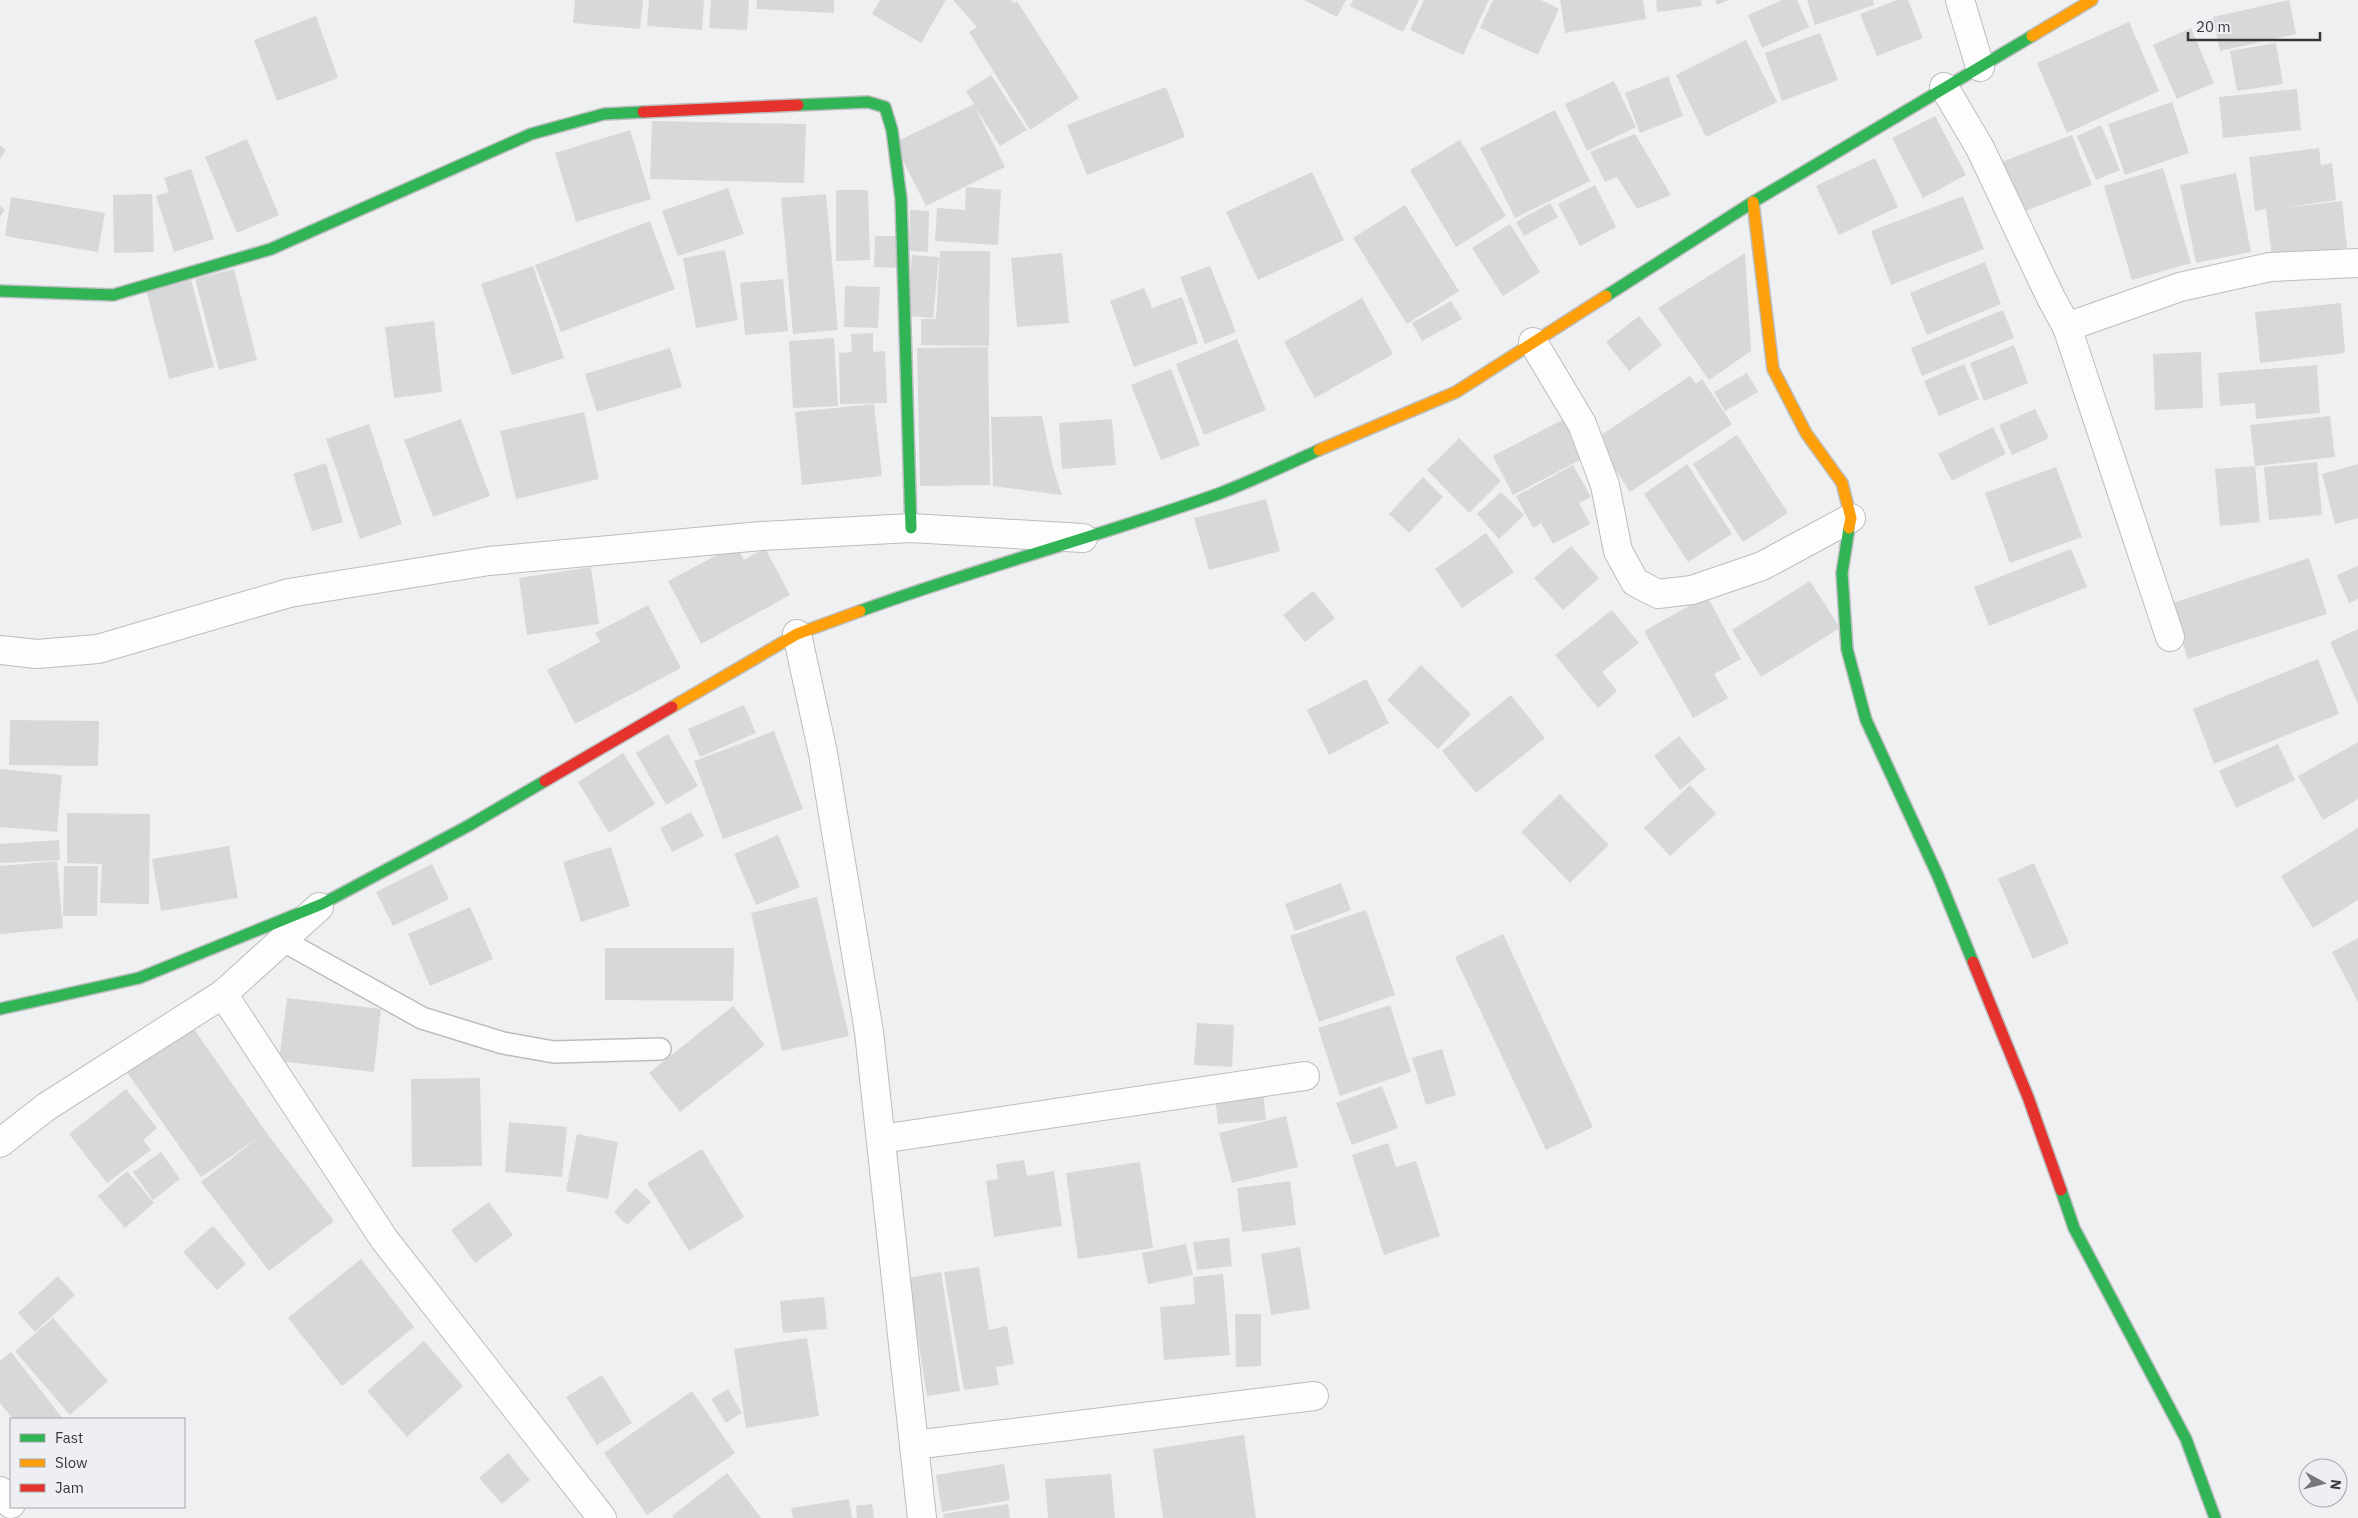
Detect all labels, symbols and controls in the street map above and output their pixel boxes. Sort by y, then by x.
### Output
scale bar [2188,10,2320,42]
text: 20 m [2196,17,2231,36]
legend [10,1418,185,1508]
text: Fast [55,1428,83,1447]
text: Slow [55,1453,88,1472]
north arrow [2298,1458,2348,1508]
text: Jam [55,1478,84,1497]
text: N [2326,1478,2345,1491]

